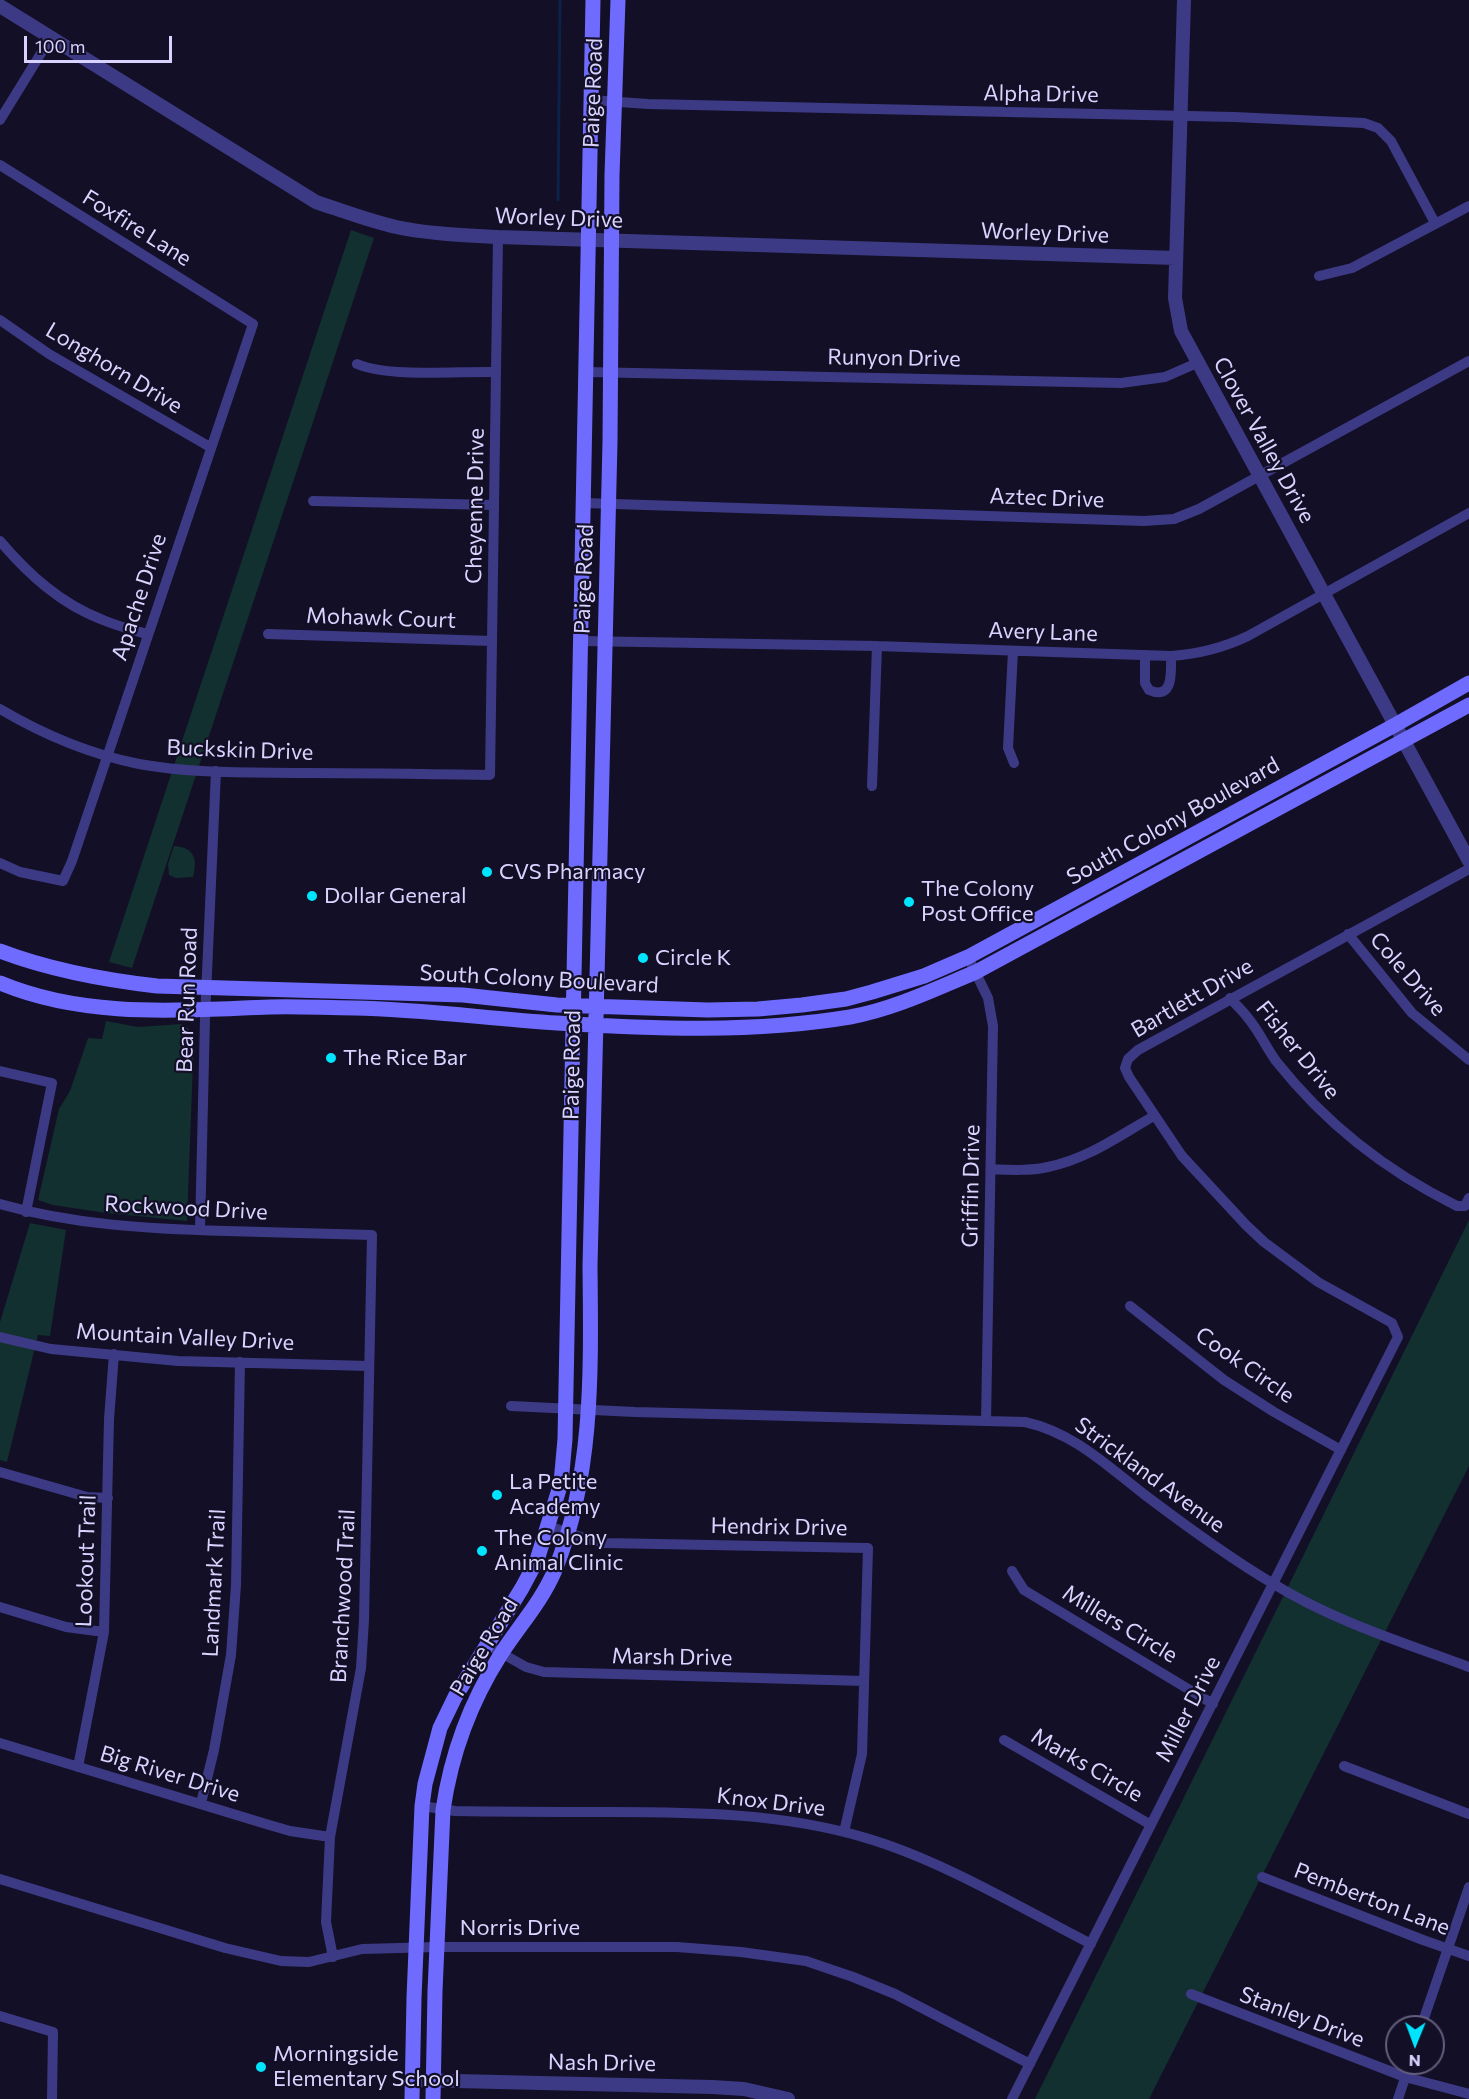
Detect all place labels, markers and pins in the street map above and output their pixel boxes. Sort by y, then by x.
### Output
place label: CVS Pharmacy [499,859,646,885]
marker: CVS Pharmacy [480,865,494,879]
place label: The Colony Post Office [921,876,1034,927]
place label: Dollar General [324,883,467,909]
marker: Dollar General [305,889,319,903]
marker: The Colony Post Office [902,895,916,909]
place label: Circle K [655,945,731,971]
marker: Circle K [636,951,650,965]
place label: The Rice Bar [343,1045,467,1071]
marker: The Rice Bar [324,1051,338,1065]
place label: La Petite Academy [509,1469,601,1520]
marker: La Petite Academy [490,1488,504,1502]
place label: The Colony Animal Clinic [494,1525,623,1576]
marker: The Colony Animal Clinic [475,1544,489,1558]
place label: Morningside Elementary School [273,2041,460,2092]
marker: Morningside Elementary School [254,2060,268,2074]

